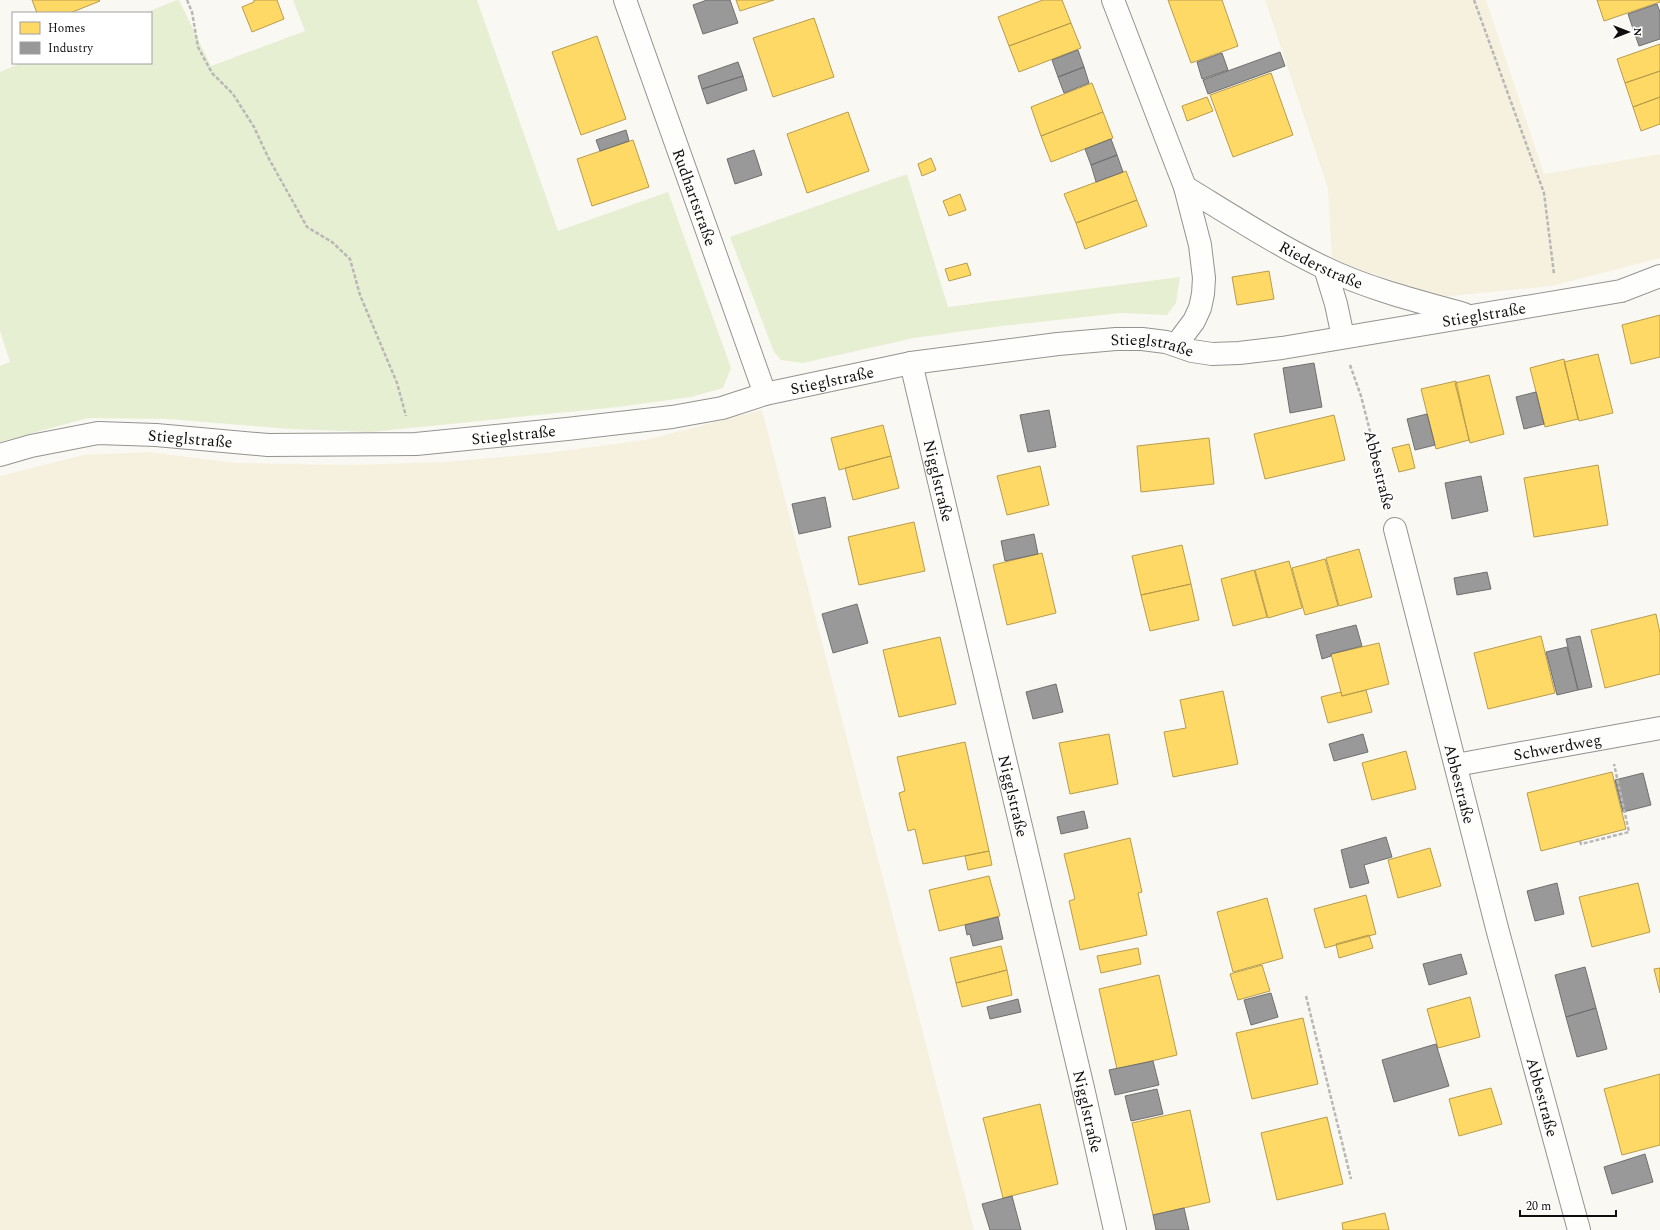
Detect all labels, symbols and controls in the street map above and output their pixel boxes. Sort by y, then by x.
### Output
legend [12,12,152,64]
north arrow [1608,12,1648,52]
text: Homes [48,19,86,38]
text: N [1629,28,1646,37]
text: Industry [48,39,94,58]
street label: Rudhartstraße [666,145,722,249]
street label: Riederstraße [1274,235,1366,296]
street label: Stieglstraße [1440,296,1528,334]
street label: Stieglstraße [1110,328,1197,364]
street label: Stieglstraße [788,360,876,401]
street label: Stieglstraße [470,419,557,451]
street label: Stieglstraße [148,424,233,455]
street label: Abbestraße [1358,428,1401,513]
street label: Nigglstraße [917,437,959,525]
street label: Schwerdweg [1511,728,1604,767]
street label: Abbestraße [1437,741,1481,827]
street label: Nigglstraße [991,753,1034,840]
street label: Abbestraße [1520,1055,1564,1140]
street label: Nigglstraße [1066,1068,1108,1155]
scale bar [1520,1192,1616,1218]
text: 20 m [1526,1197,1551,1216]

